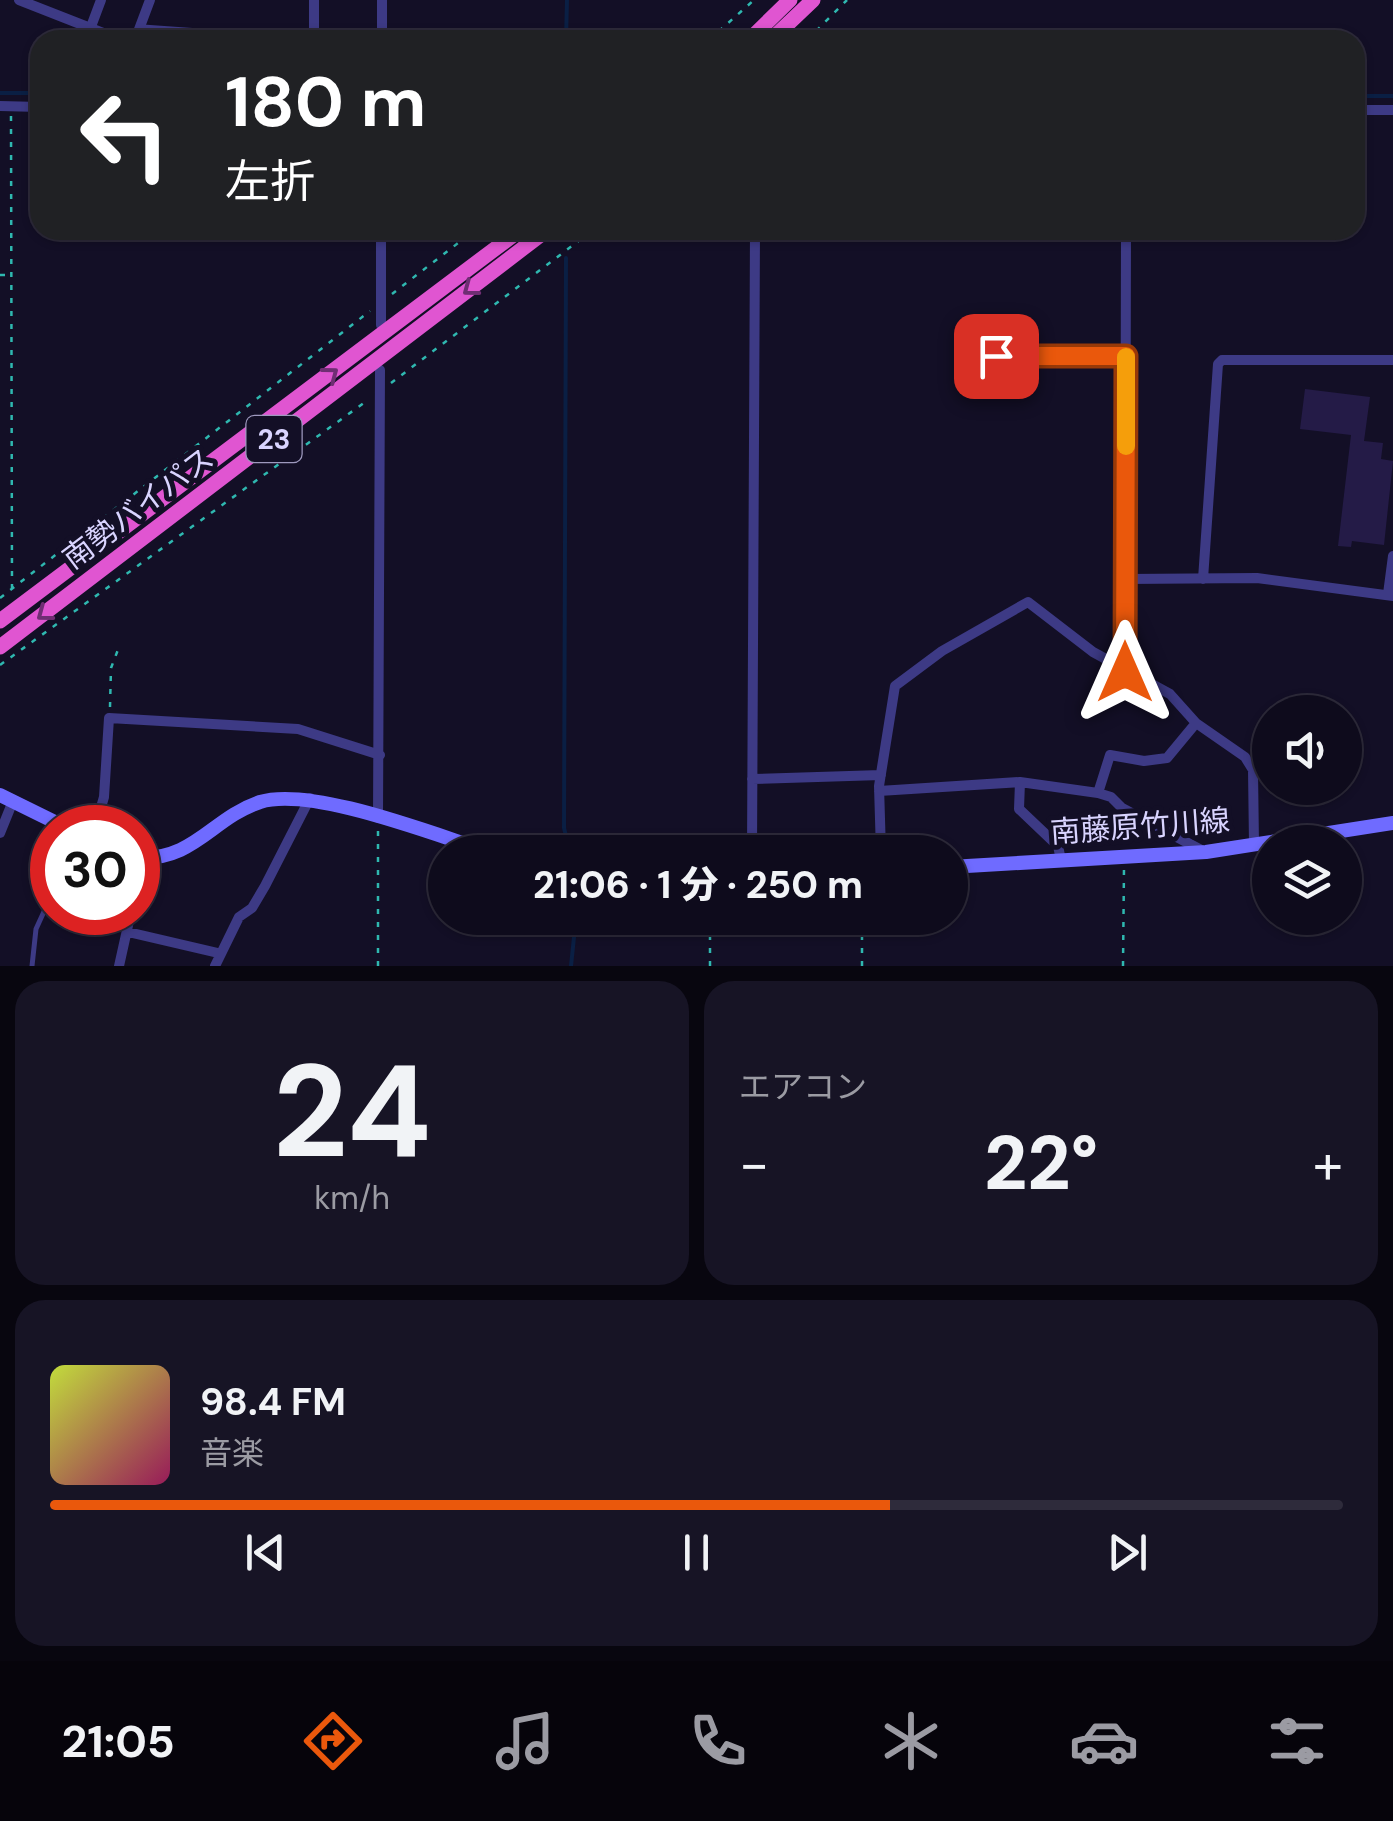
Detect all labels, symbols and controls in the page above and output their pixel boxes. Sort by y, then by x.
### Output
text: 180 m [225,57,426,148]
icon: left [60,70,190,200]
text: 左折 [225,152,315,211]
one-way arrow [463,278,481,295]
pin [954,314,1039,399]
icon: arrive [969,329,1024,384]
one-way arrow [320,369,338,386]
road number: 23 [246,416,302,462]
street label: 南勢バイパス [55,438,221,578]
one-way arrow [37,602,56,620]
position arrow [1073,620,1177,724]
map controls [1252,695,1362,935]
button: sound [1252,695,1362,805]
street label: 南藤原竹川線 [1049,800,1231,852]
speed limit sign: 30 [30,805,160,935]
button: layers [1252,825,1362,935]
text: 21:06 · 1 分 · 250 m [533,860,863,910]
text: 24 [273,1027,431,1196]
text: エアコン [739,1066,867,1108]
text: 22° [984,1115,1098,1212]
text: − [739,1128,769,1200]
text: + [1313,1128,1343,1200]
text: km/h [314,1177,390,1219]
text: 98.4 FM [200,1377,346,1427]
text: 音楽 [200,1432,264,1474]
icon: previous [238,1525,293,1580]
icon: pause [669,1525,724,1580]
icon: next [1100,1525,1155,1580]
icon: directions [298,1706,368,1776]
icon: music [490,1706,560,1776]
icon: phone [683,1706,753,1776]
icon: climate [876,1706,946,1776]
icon: car [1069,1706,1139,1776]
icon: filters [1262,1706,1332,1776]
text: 21:05 [61,1712,175,1771]

